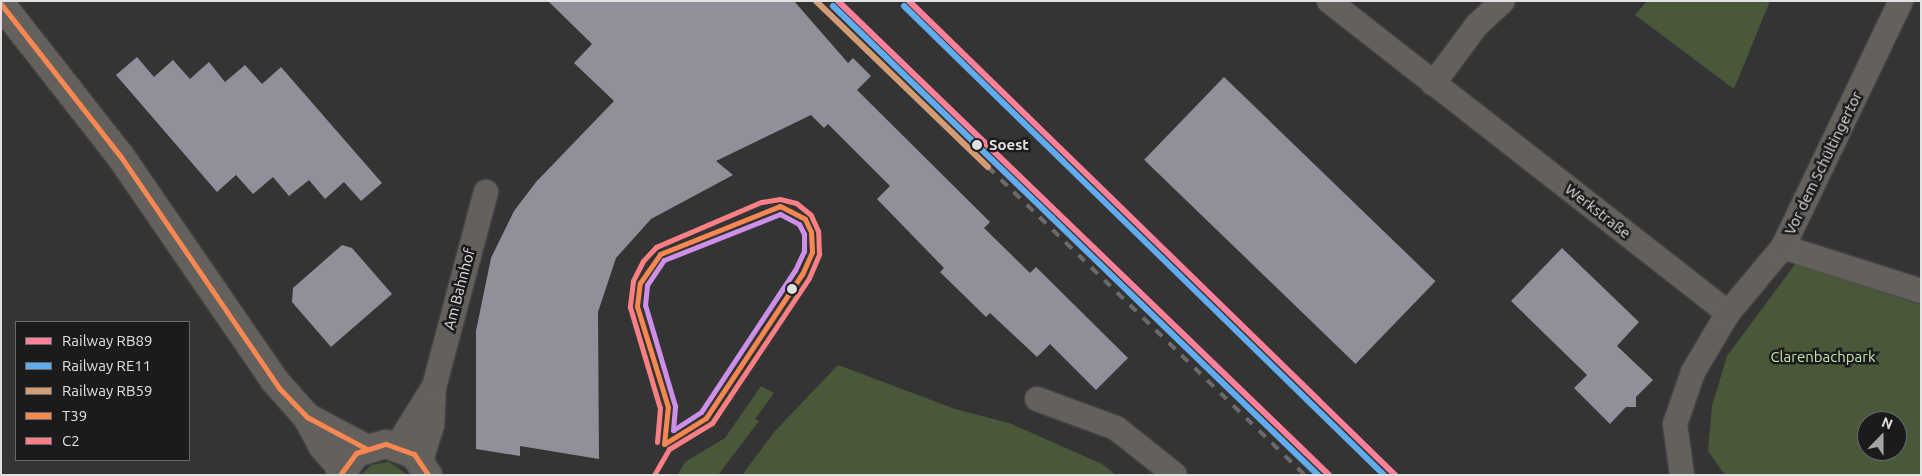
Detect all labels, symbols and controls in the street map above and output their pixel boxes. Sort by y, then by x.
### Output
street label: Vor dem Schültingertor [1780,88,1866,238]
place label: Soest [989,136,1029,154]
marker: Soest [969,137,985,153]
street label: Werkstraße [1562,180,1634,242]
street label: Am Bahnhof [439,246,479,332]
unlabelled marker [787,284,797,294]
legend [15,321,190,461]
text: Railway RB89 [62,332,152,349]
park label: Clarenbachpark [1770,348,1876,366]
text: Railway RE11 [62,357,151,374]
text: Railway RB59 [62,382,152,399]
text: T39 [62,407,87,424]
north arrow [1857,411,1907,461]
text: N [1879,414,1895,432]
text: C2 [62,432,80,449]

